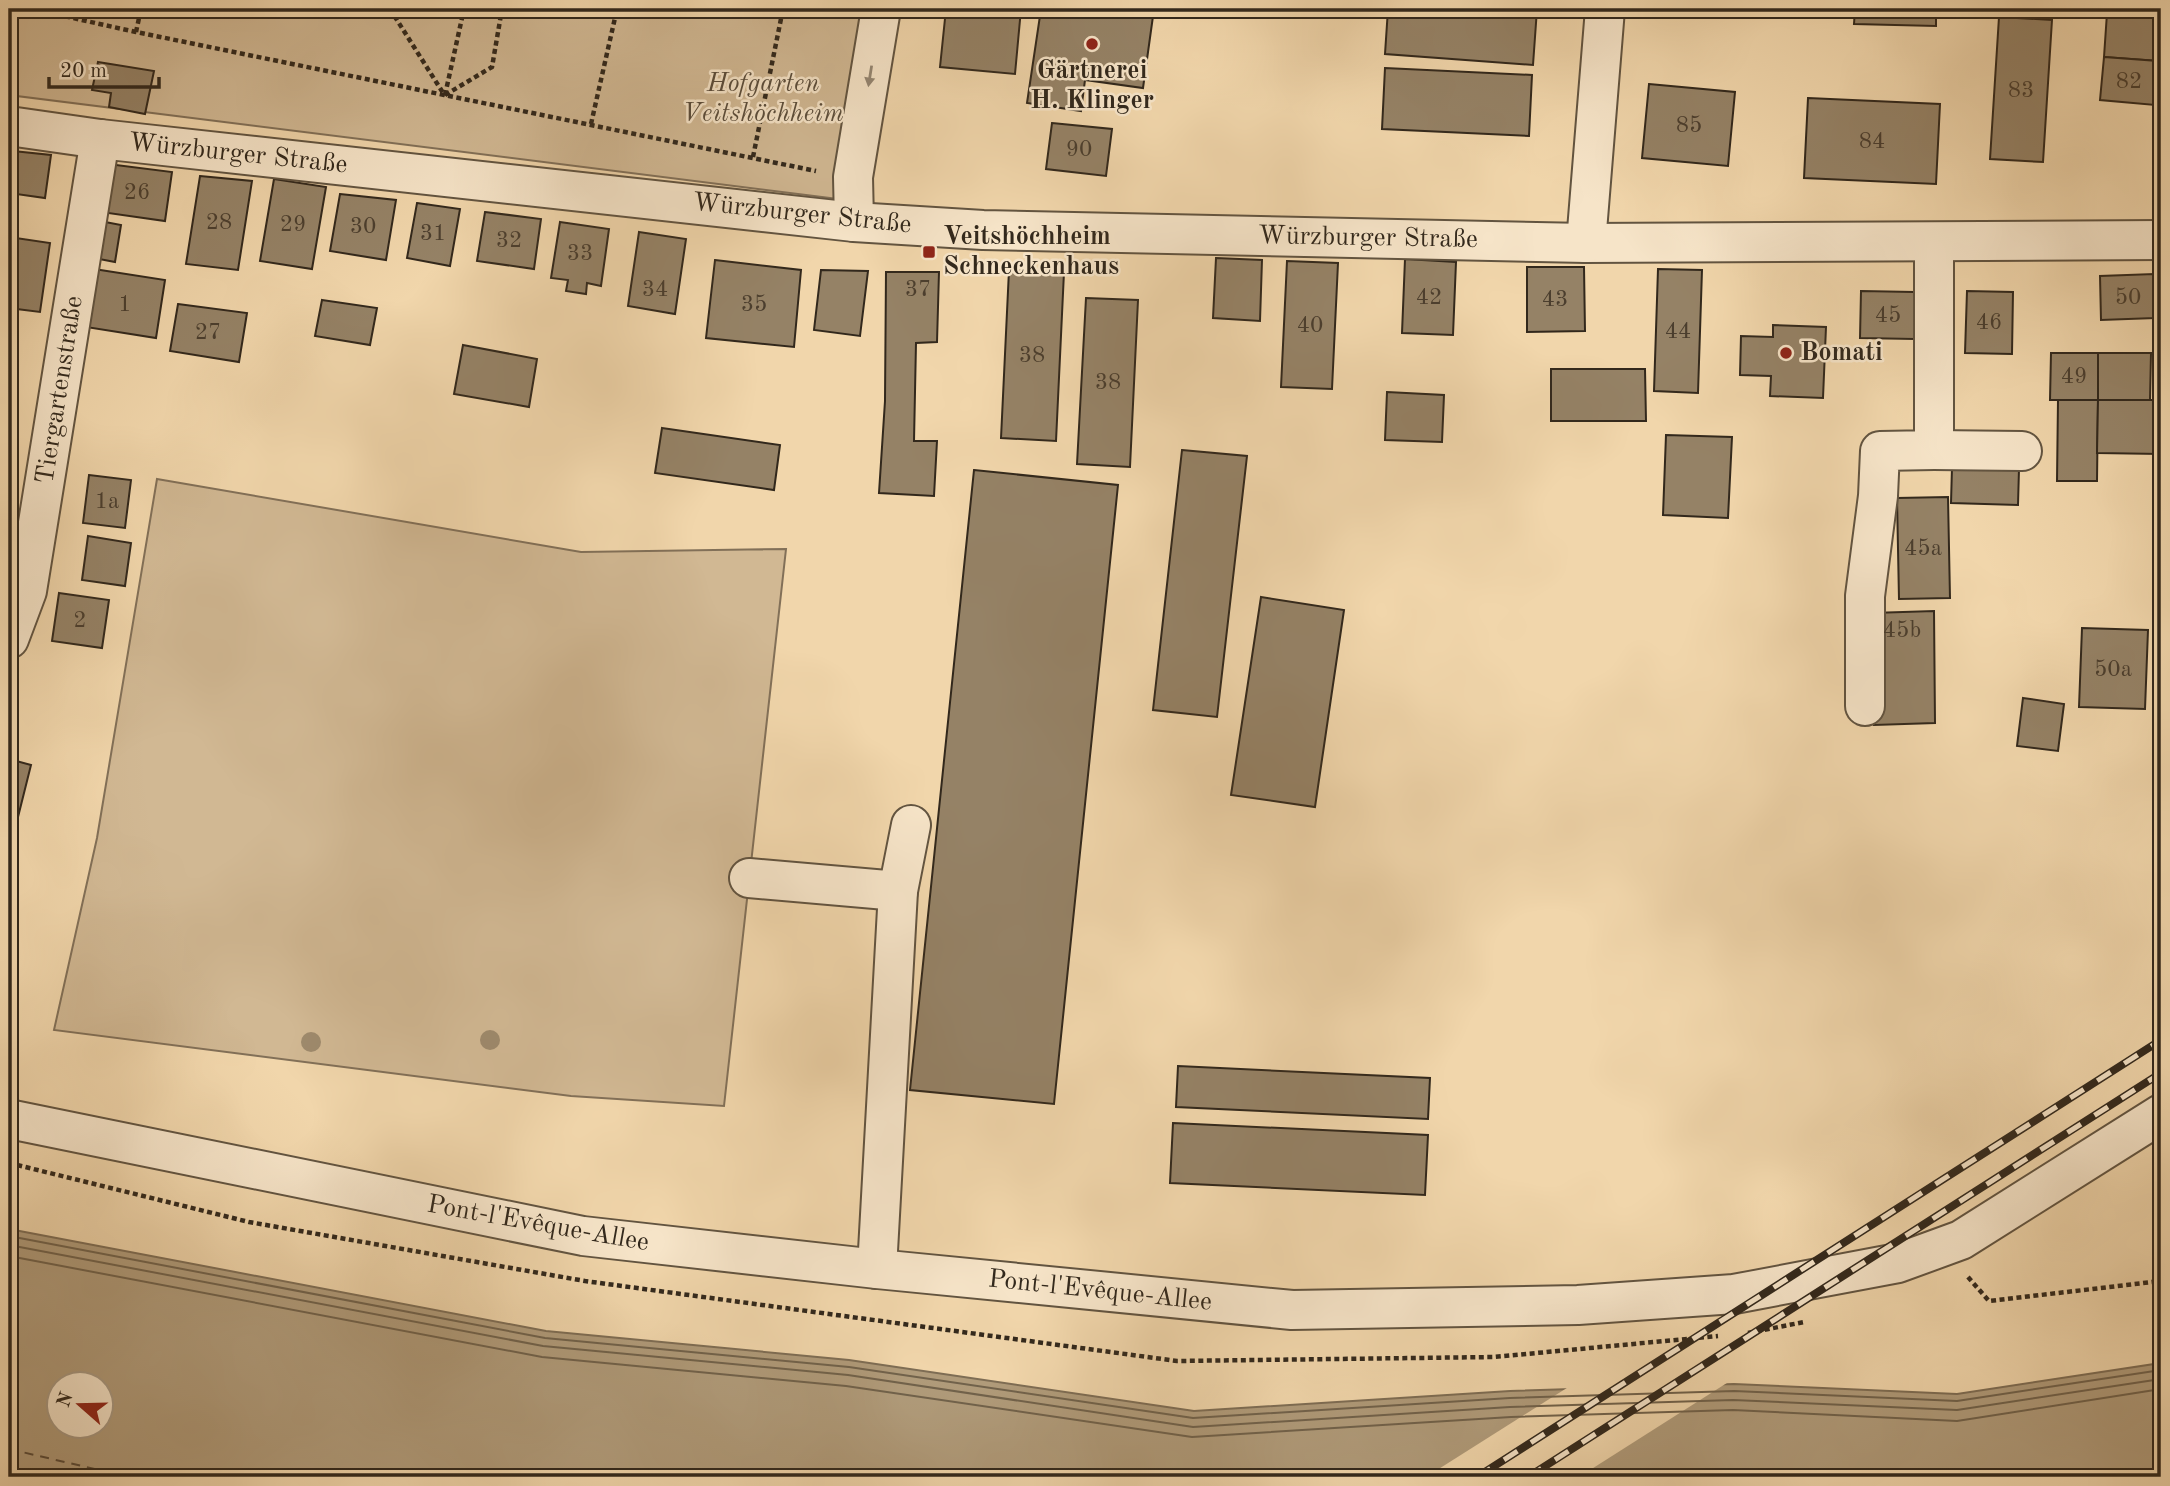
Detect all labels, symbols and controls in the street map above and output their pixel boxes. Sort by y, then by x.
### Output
marker: Gärtnerei H. Klinger [1084,36,1100,52]
scale bar [49,46,159,90]
place label: Gärtnerei H. Klinger [1030,58,1154,114]
text: 20 m [60,61,107,82]
one-way arrow [864,65,875,87]
house number: 82 [2116,70,2142,93]
park label: Hofgarten Veitshöchheim [682,71,844,127]
house number: 83 [2008,79,2034,102]
house number: 85 [1676,114,1702,137]
street label: Würzburger Straße [127,130,349,178]
house number: 84 [1859,130,1885,153]
house number: 90 [1066,138,1092,161]
house number: 26 [124,181,150,204]
street label: Würzburger Straße [691,190,913,238]
house number: 28 [206,211,232,234]
house number: 29 [280,213,306,236]
house number: 30 [350,215,376,238]
house number: 31 [420,222,446,245]
street label: Würzburger Straße [1258,223,1478,253]
place label: Veitshöchheim Schneckenhaus [943,224,1119,280]
house number: 32 [496,229,522,252]
house number: 33 [567,242,593,265]
marker: Veitshöchheim Schneckenhaus [921,244,937,260]
house number: 34 [642,278,668,301]
house number: 37 [905,278,931,301]
house number: 42 [1416,286,1442,309]
house number: 50 [2115,286,2141,309]
house number: 43 [1542,288,1568,311]
house number: 1 [118,293,132,316]
house number: 35 [741,293,767,316]
street label: Tiergartenstraße [32,294,88,486]
house number: 45 [1875,304,1901,327]
house number: 46 [1976,311,2002,334]
house number: 40 [1297,314,1323,337]
house number: 44 [1665,320,1691,343]
house number: 27 [195,321,221,344]
place label: Bomati [1800,340,1883,366]
house number: 38 [1019,344,1045,367]
marker: Bomati [1778,345,1794,361]
house number: 49 [2061,365,2087,388]
house number: 38 [1095,371,1121,394]
house number: 1a [95,490,119,513]
house number: 45a [1904,537,1942,560]
house number: 2 [73,609,87,632]
house number: 45b [1883,619,1921,642]
house number: 50a [2094,658,2132,681]
street label: Pont-l'Evêque-Allee [425,1192,651,1256]
street label: Pont-l'Evêque-Allee [987,1266,1213,1316]
north arrow [46,1370,116,1440]
text: N [55,1390,78,1410]

